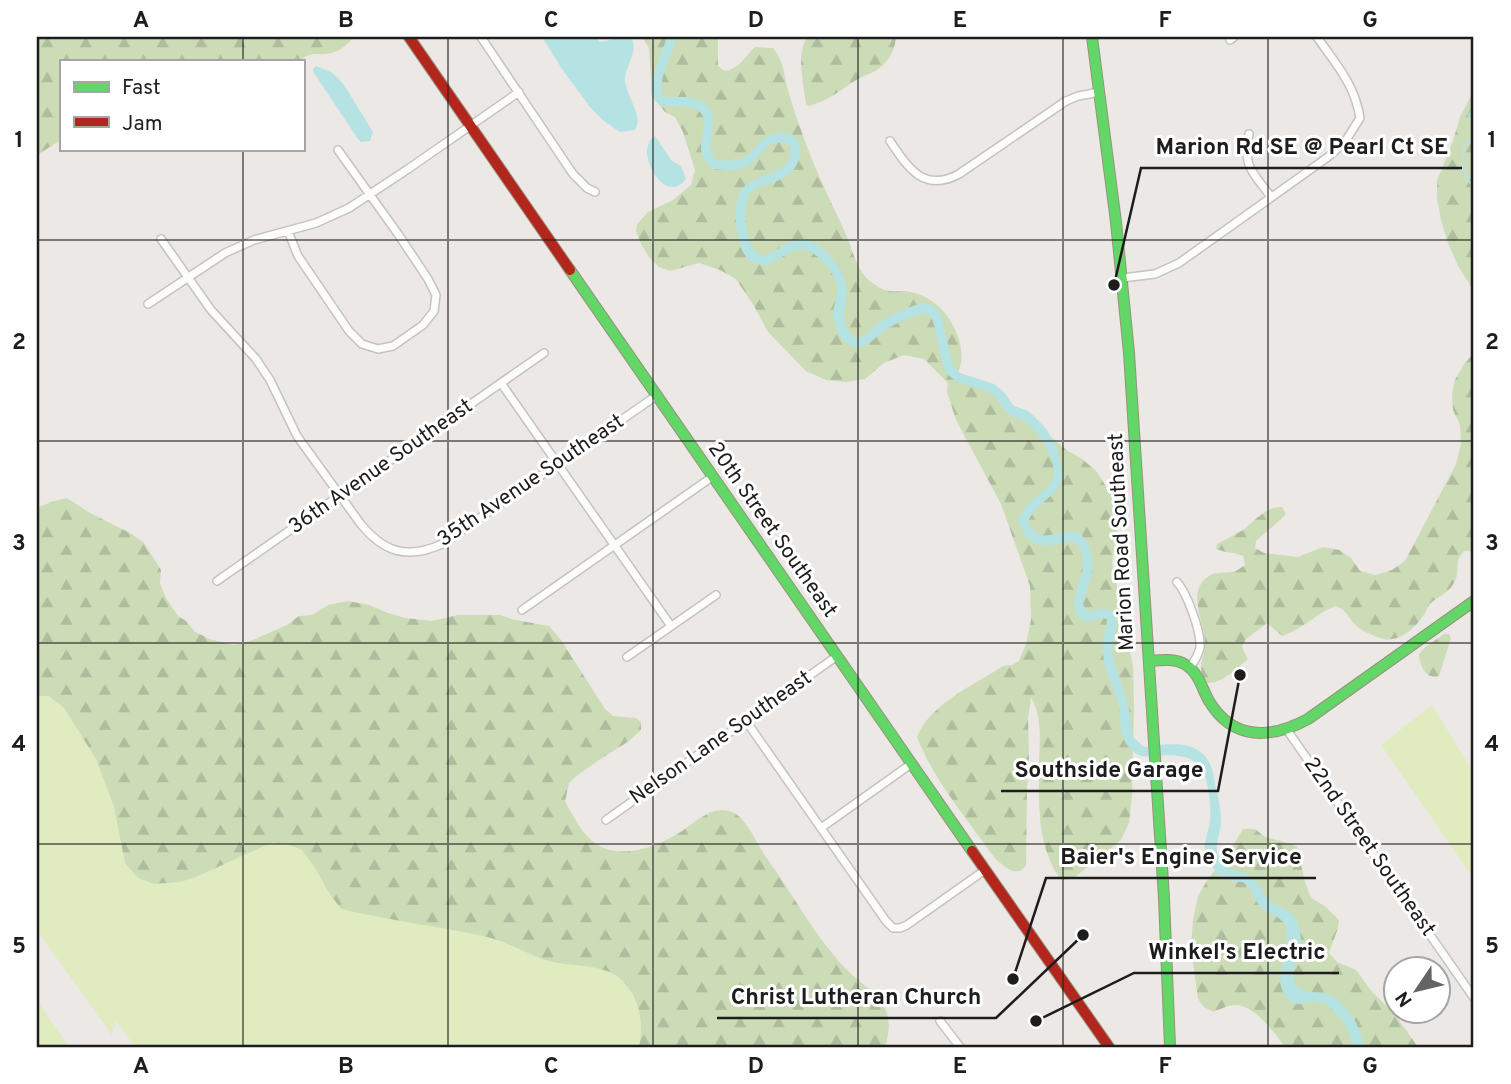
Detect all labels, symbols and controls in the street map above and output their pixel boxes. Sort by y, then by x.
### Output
text: A [133,7,149,36]
text: B [338,7,354,36]
text: C [544,7,558,36]
text: D [748,7,764,36]
text: E [953,7,967,36]
text: F [1158,7,1172,36]
text: G [1362,7,1378,36]
legend [60,60,304,150]
text: Fast [122,75,161,102]
text: Jam [122,111,163,138]
callout: Marion Rd SE @ Pearl Ct SE [1141,124,1462,168]
text: 1 [14,127,24,156]
text: 1 [1487,127,1497,156]
text: Marion Rd SE @ Pearl Ct SE [1156,134,1448,163]
text: 2 [12,329,26,358]
text: 2 [1485,329,1499,358]
street label: 36th Avenue Southeast [284,393,478,541]
street label: 35th Avenue Southeast [432,408,630,554]
street label: Marion Road Southeast [1103,432,1141,652]
street label: 20th Street Southeast [701,437,843,623]
text: 3 [12,530,26,559]
text: 3 [1485,530,1499,559]
street label: Nelson Lane Southeast [625,665,817,811]
text: 4 [12,731,26,760]
text: 4 [1485,731,1499,760]
callout: Southside Garage [1001,747,1218,791]
street label: 22nd Street Southeast [1297,752,1441,942]
text: Southside Garage [1015,757,1203,786]
callout: Baier's Engine Service [1046,834,1316,878]
text: Baier's Engine Service [1060,844,1302,873]
callout: Winkel's Electric [1134,929,1339,973]
text: 5 [12,933,26,962]
text: 5 [1485,933,1499,962]
text: Winkel's Electric [1148,939,1326,968]
north arrow [1382,954,1452,1024]
callout: Christ Lutheran Church [717,974,996,1018]
text: Christ Lutheran Church [731,984,981,1013]
text: N [1391,986,1418,1011]
text: A [133,1053,149,1082]
text: B [338,1053,354,1082]
text: C [544,1053,558,1082]
text: D [748,1053,764,1082]
text: E [953,1053,967,1082]
text: F [1158,1053,1172,1082]
text: G [1362,1053,1378,1082]

